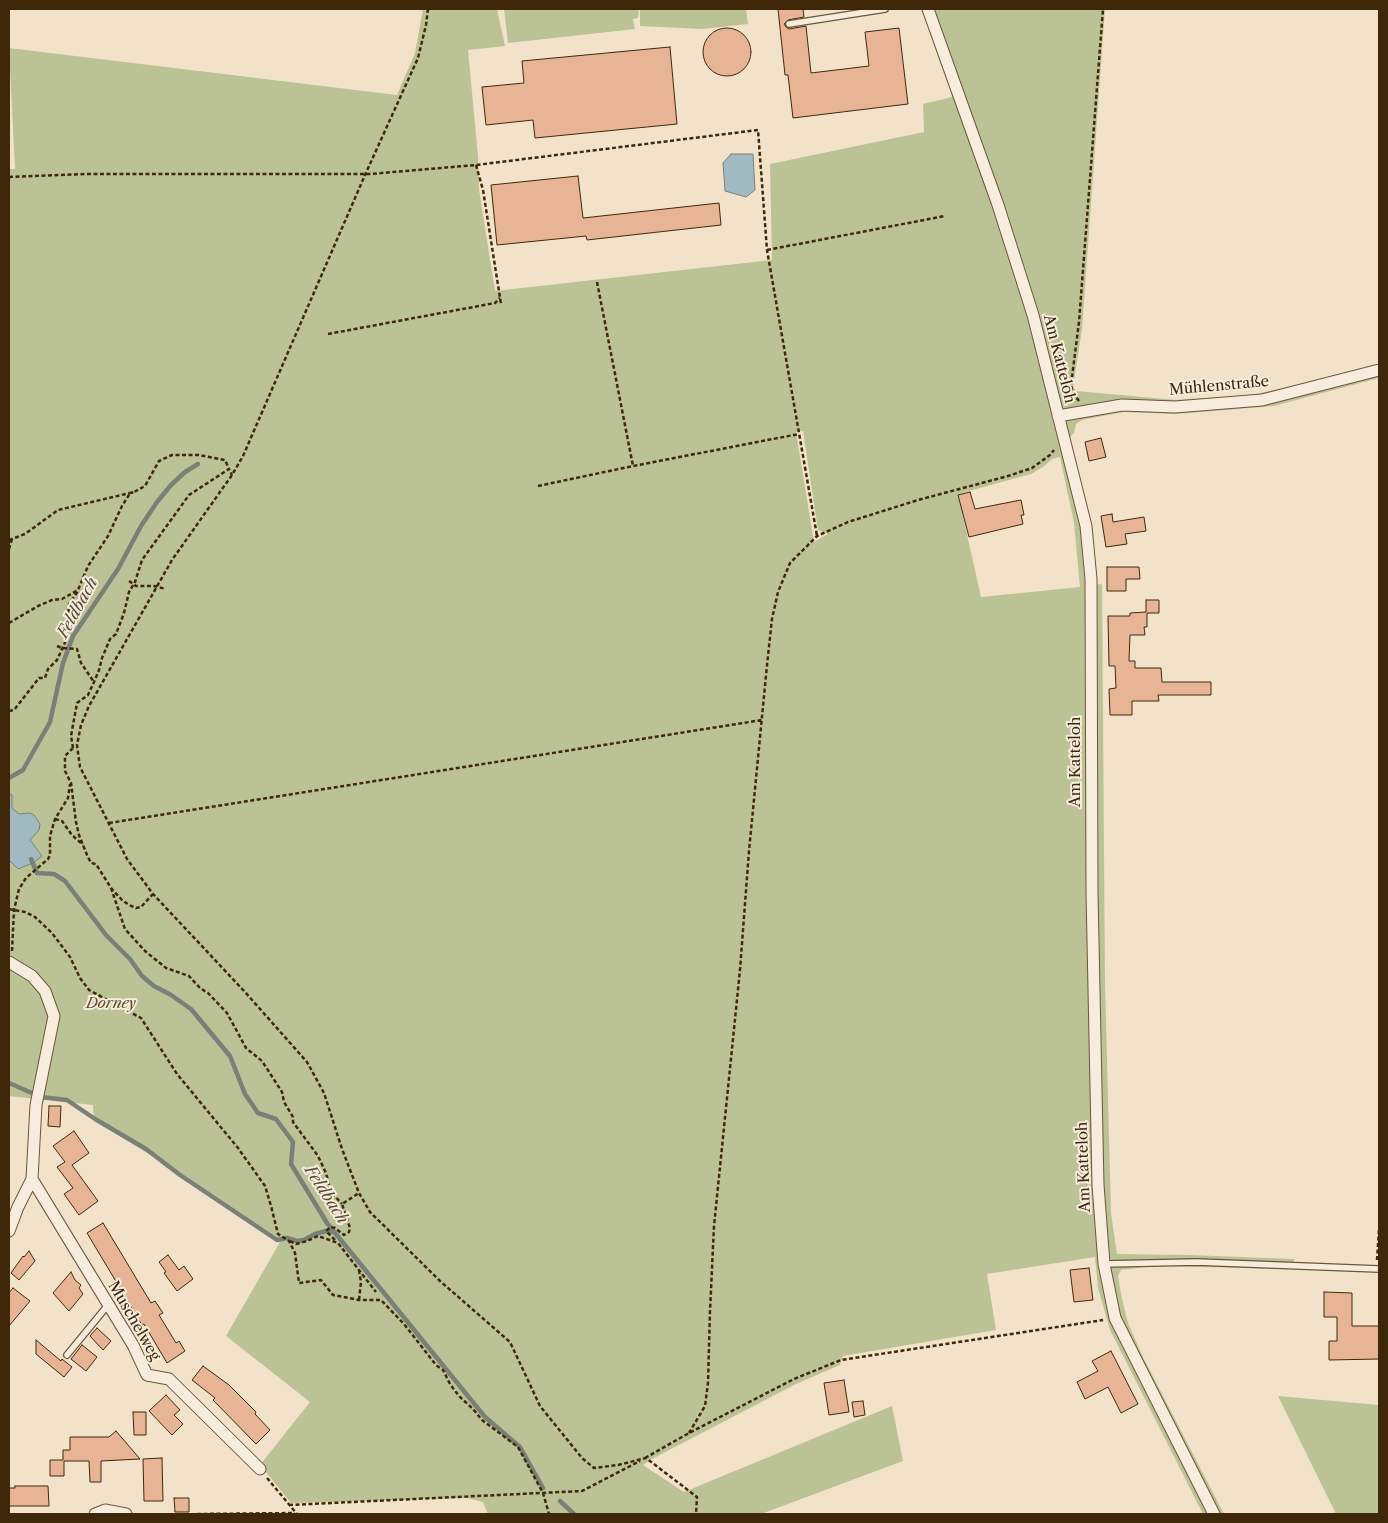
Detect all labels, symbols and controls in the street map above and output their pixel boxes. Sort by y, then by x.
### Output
street label: Am Katteloh [1039,313,1079,405]
street label: Mühlenstraße [1168,373,1270,399]
water label: Feldbach [54,575,102,641]
street label: Am Katteloh [1067,717,1085,807]
park label: Dorney [86,995,136,1013]
street label: Am Katteloh [1073,1121,1095,1213]
water label: Feldbach [300,1162,352,1228]
street label: Muschelweg [104,1278,164,1364]

